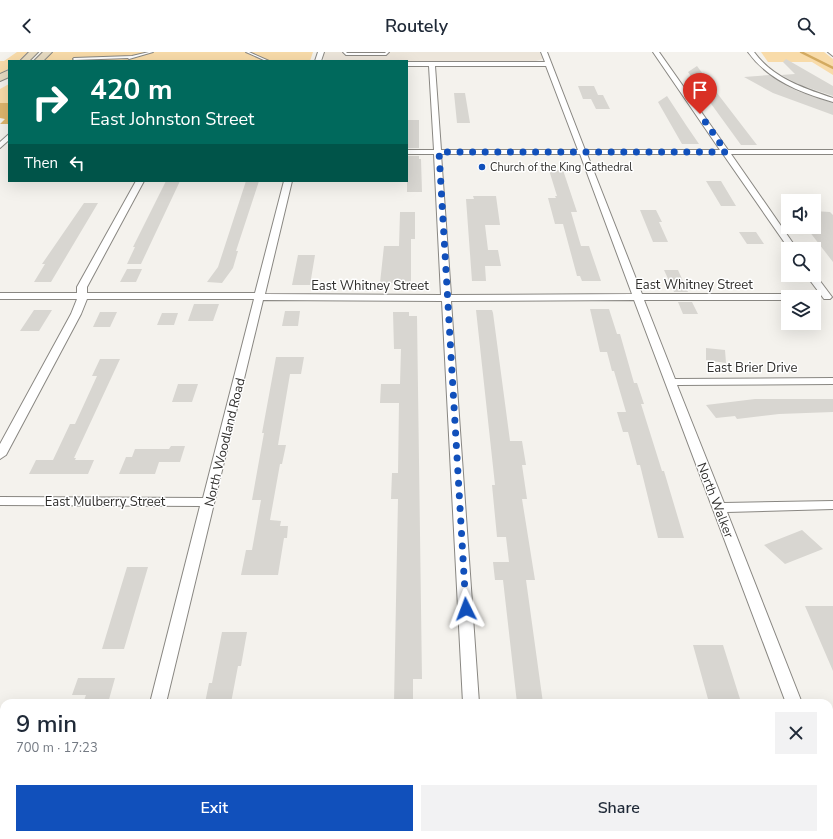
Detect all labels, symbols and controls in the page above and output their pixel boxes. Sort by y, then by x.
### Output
text: Routely [385,14,448,38]
icon: back [16,15,38,37]
icon: search [795,15,817,37]
text: 420 m [90,71,173,109]
pin [683,73,717,114]
icon: right [24,76,76,128]
icon: arrive [689,79,711,101]
text: East Johnston Street [90,107,254,131]
icon: left [66,152,88,174]
text: Then [24,153,58,173]
place label: Church of the King Cathedral [490,160,633,175]
marker: Church of the King Cathedral [477,162,487,172]
map controls [781,194,821,330]
button: sound [781,194,821,234]
button: search [781,242,821,282]
street label: East Whitney Street [635,276,753,294]
street label: East Whitney Street [311,277,429,295]
button: layers [781,290,821,330]
street label: East Brier Drive [707,359,797,377]
street label: North Woodland Road [200,376,250,508]
street label: North Walker [692,460,738,541]
street label: East Mulberry Street [45,493,166,511]
position arrow [445,588,487,630]
text: 9 min [16,708,77,740]
button: close [775,712,817,754]
text: 700 m · 17:23 [16,739,98,757]
button: Exit [16,785,413,831]
button: Share [421,785,817,831]

